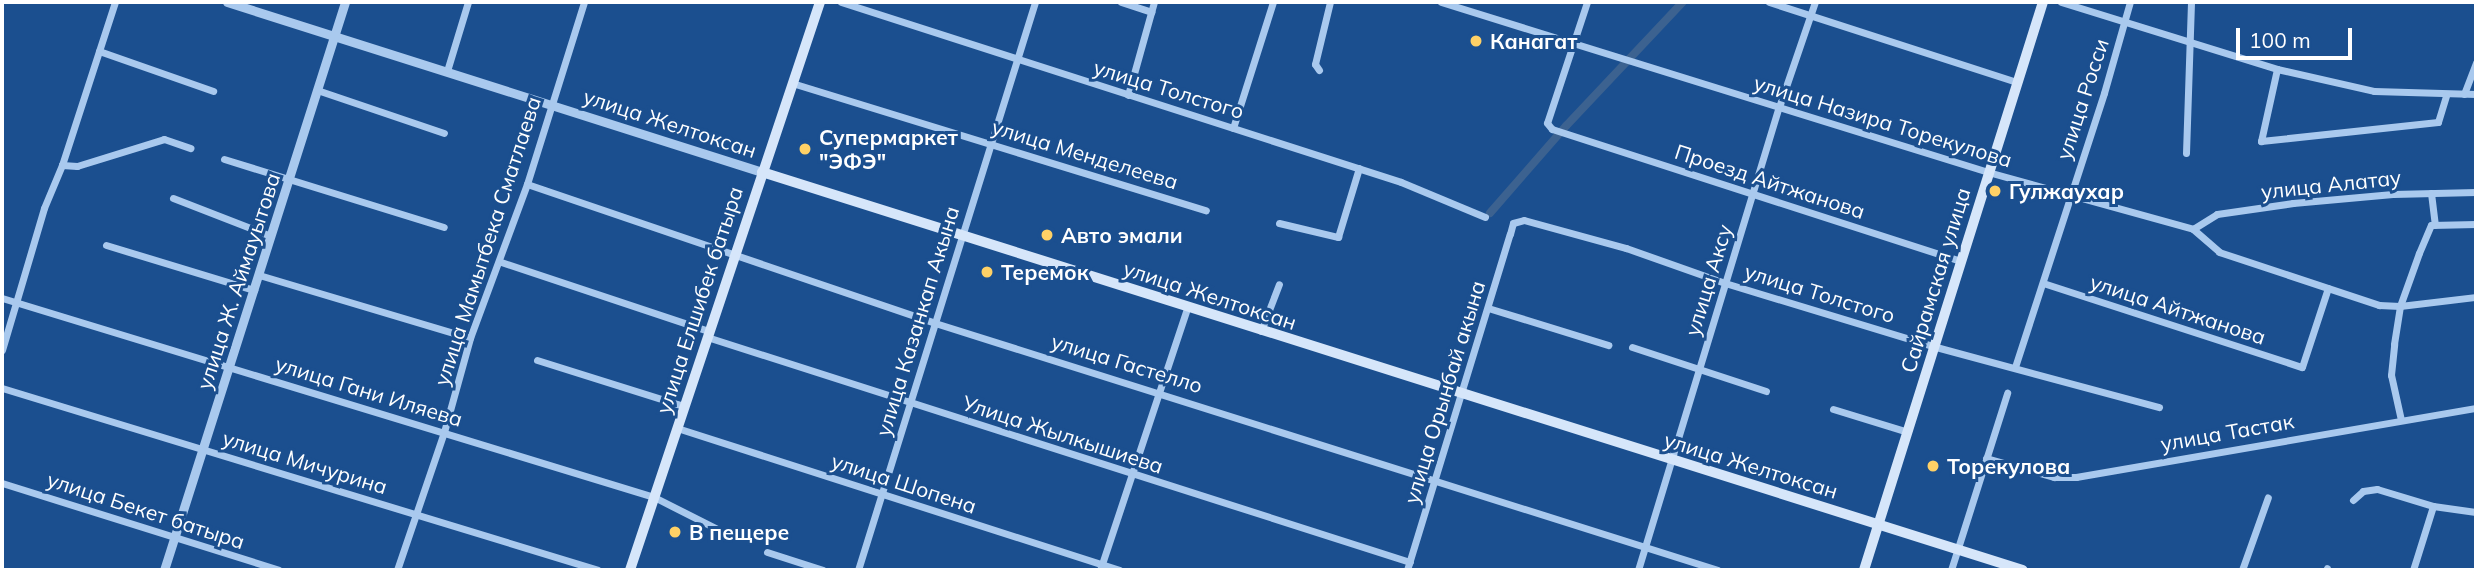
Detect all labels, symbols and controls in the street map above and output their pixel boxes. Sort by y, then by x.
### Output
scale bar [2240,14,2356,58]
text: 100 m [2249,27,2311,53]
place label: Канагат [1490,28,1577,54]
marker: Канагат [1468,33,1484,49]
street label: улица Росси [2051,35,2113,163]
street label: улица Толстого [1091,54,1247,124]
street label: улица Назира Торекулова [1751,70,2015,172]
street label: улица Желтоксан [580,83,760,163]
street label: улица Мамытбека Сматлаева [428,93,546,389]
street label: улица Менделеева [989,114,1181,194]
place label: Супермаркет "ЭФЭ" [819,124,958,174]
street label: Проезд Айтжанова [1672,138,1868,224]
marker: Супермаркет "ЭФЭ" [797,141,813,157]
street label: улица Алатау [2260,164,2402,204]
street label: улица Ж. Аймауытова [191,170,285,392]
place label: Гулжаухар [2009,178,2124,204]
street label: улица Елшибек батыра [650,183,748,417]
marker: Гулжаухар [1987,183,2003,199]
street label: Сайрамская улица [1895,184,1975,376]
street label: улица Казанкап Акына [870,203,964,439]
street label: улица Аксу [1679,221,1737,339]
place label: Авто эмали [1061,222,1183,248]
marker: Авто эмали [1039,227,1055,243]
street label: улица Желтоксан [1120,255,1300,335]
street label: улица Толстого [1742,258,1898,328]
place label: Теремок [1001,259,1089,285]
marker: Теремок [979,264,995,280]
street label: улица Айтжанова [2087,269,2269,349]
street label: улица Орынбай акына [1398,277,1490,507]
street label: улица Гастелло [1048,328,1206,398]
street label: улица Гани Иляева [272,351,466,431]
street label: Улица Жылкышиева [959,390,1167,478]
street label: улица Тастак [2158,408,2296,456]
street label: улица Мичурина [220,425,390,499]
street label: улица Желтоксан [1661,427,1841,503]
street label: улица Шопена [828,448,980,518]
place label: Торекулова [1947,453,2070,479]
marker: Торекулова [1925,458,1941,474]
street label: улица Бекет батыра [44,466,248,554]
place label: В пещере [689,519,789,545]
marker: В пещере [667,524,683,540]

